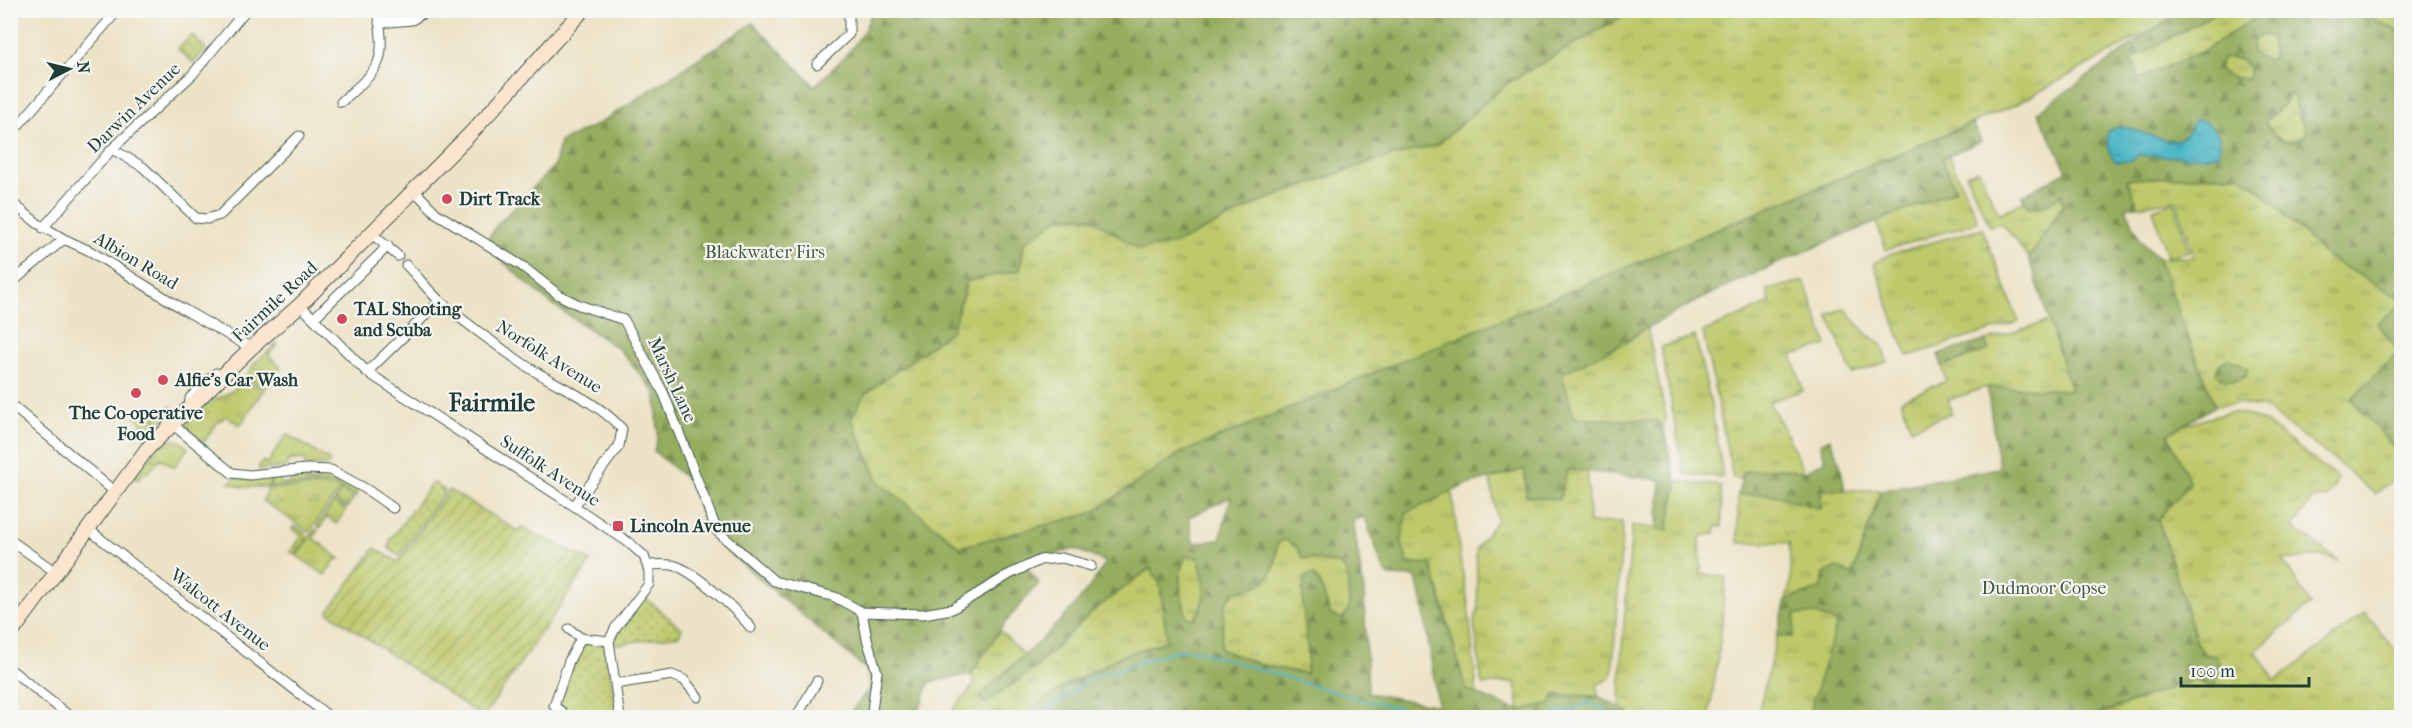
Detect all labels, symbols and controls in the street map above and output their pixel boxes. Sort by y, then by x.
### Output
north arrow [39,39,99,99]
street label: Darwin Avenue [83,58,185,158]
text: N [73,60,94,75]
place label: Dirt Track [459,189,541,210]
marker: Dirt Track [440,192,454,206]
street label: Albion Road [89,227,182,294]
park label: Blackwater Firs [705,242,825,263]
street label: Fairmile Road [228,257,322,347]
place label: TAL Shooting and Scuba [353,299,463,341]
marker: TAL Shooting and Scuba [335,312,349,326]
street label: Norfolk Avenue [492,316,606,398]
street label: Marsh Lane [643,334,701,426]
place label: Alfie's Car Wash [174,370,299,391]
marker: Alfie's Car Wash [156,373,170,387]
marker: The Co-operative Food [129,386,143,400]
district label: Fairmile [448,389,535,417]
place label: The Co-operative Food [68,403,203,445]
street label: Suffolk Avenue [496,431,604,511]
place label: Lincoln Avenue [630,516,751,537]
marker: Lincoln Avenue [611,519,625,533]
street label: Walcott Avenue [165,564,274,656]
park label: Dudmoor Copse [1982,578,2106,599]
scale bar [2181,650,2308,688]
text: 100 m [2190,661,2235,682]

